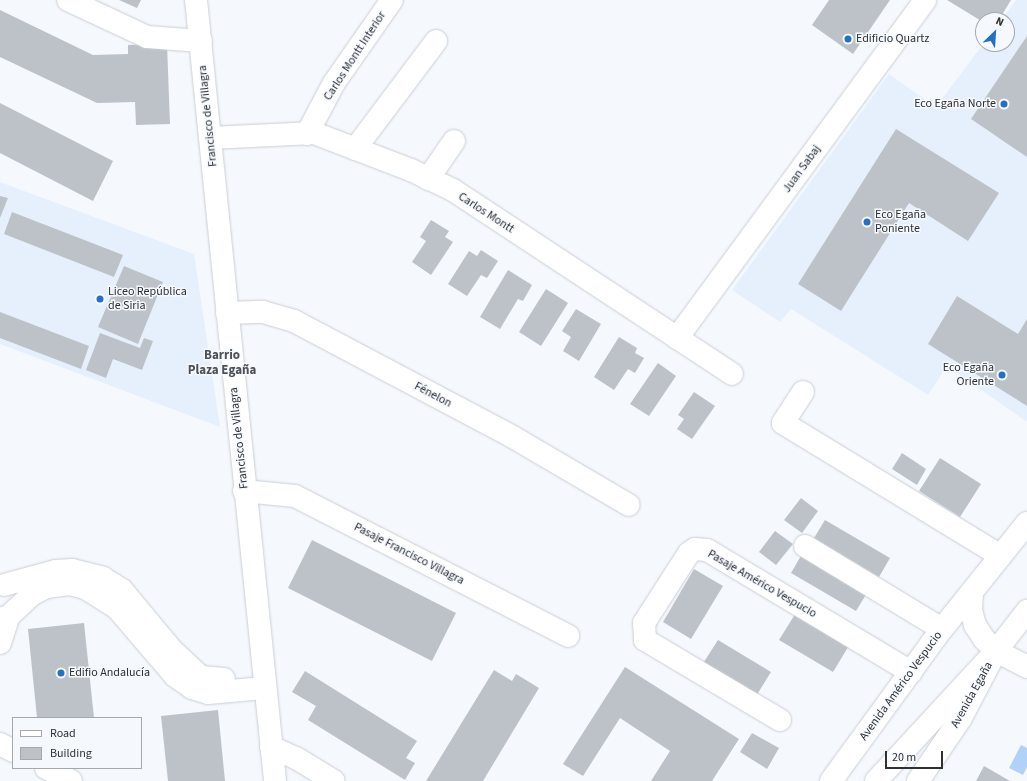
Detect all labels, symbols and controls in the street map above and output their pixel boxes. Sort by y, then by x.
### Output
street label: Carlos Montt Interior [321,9,389,103]
north arrow [975,12,1015,52]
text: N [993,13,1006,30]
place label: Edificio Quartz [856,32,929,46]
marker: Edificio Quartz [843,34,853,44]
street label: Francisco de Villagra [196,65,220,167]
place label: Eco Egaña Norte [914,97,996,111]
marker: Eco Egaña Norte [999,99,1009,109]
street label: Juan Sabaj [780,142,824,196]
street label: Carlos Montt [455,190,517,236]
place label: Eco Egaña Poniente [875,208,926,236]
marker: Eco Egaña Poniente [862,217,872,227]
place label: Liceo República de Siria [108,285,187,313]
marker: Liceo República de Siria [95,294,105,304]
district label: Barrio Plaza Egaña [188,348,256,379]
place label: Eco Egaña Oriente [943,361,994,389]
marker: Eco Egaña Oriente [997,370,1007,380]
street label: Fénelon [412,379,454,411]
street label: Francisco de Villagra [227,387,251,489]
street label: Pasaje Francisco Villagra [351,520,467,588]
street label: Pasaje Américo Vespucio [705,547,819,621]
street label: Avenida Américo Vespucio [857,629,945,743]
street label: Avenida Egaña [948,659,996,731]
place label: Edifio Andalucía [69,666,150,680]
marker: Edifio Andalucía [56,668,66,678]
legend [12,717,142,769]
text: Road [50,725,76,742]
scale bar [887,743,945,769]
text: Building [50,745,92,762]
text: 20 m [892,749,916,766]

